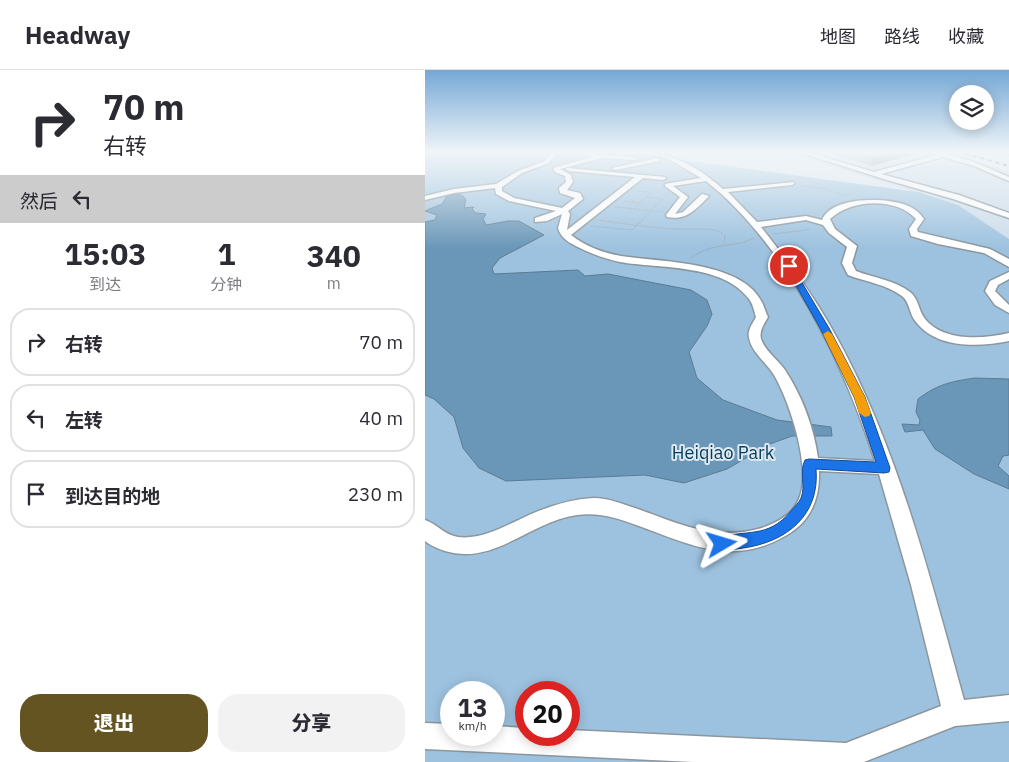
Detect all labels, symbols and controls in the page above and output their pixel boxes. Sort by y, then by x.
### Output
text: Headway [25,19,130,51]
text: 地图 [820,25,856,48]
text: 路线 [884,25,920,48]
text: 收藏 [948,25,984,48]
text: 70 m [103,84,185,130]
map controls [949,85,994,130]
button: layers [949,85,994,130]
icon: right [20,90,85,155]
text: 右转 [103,131,147,160]
icon: left [68,185,96,213]
text: 然后 [20,189,58,213]
text: 15:03 [64,234,146,273]
text: 1 [217,234,235,273]
text: 340 [307,236,361,275]
pin [768,245,810,287]
icon: arrive [775,252,803,280]
text: m [327,273,341,293]
text: 到达 [89,274,121,294]
text: 分钟 [210,274,242,294]
icon: right [22,328,50,356]
text: 70 m [359,330,403,354]
text: 右转 [65,332,103,356]
icon: left [22,404,50,432]
text: 40 m [359,406,403,430]
text: 左转 [65,408,103,432]
park label: Heiqiao Park [672,441,775,464]
icon: arrive [22,480,50,508]
text: 230 m [348,482,403,506]
text: 到达目的地 [65,484,160,508]
position arrow [695,517,747,569]
speed limit sign: 20 [515,681,580,746]
text: 13 [457,691,488,724]
button: 退出 [20,694,208,752]
button: 分享 [218,694,405,752]
text: km/h [458,718,487,733]

